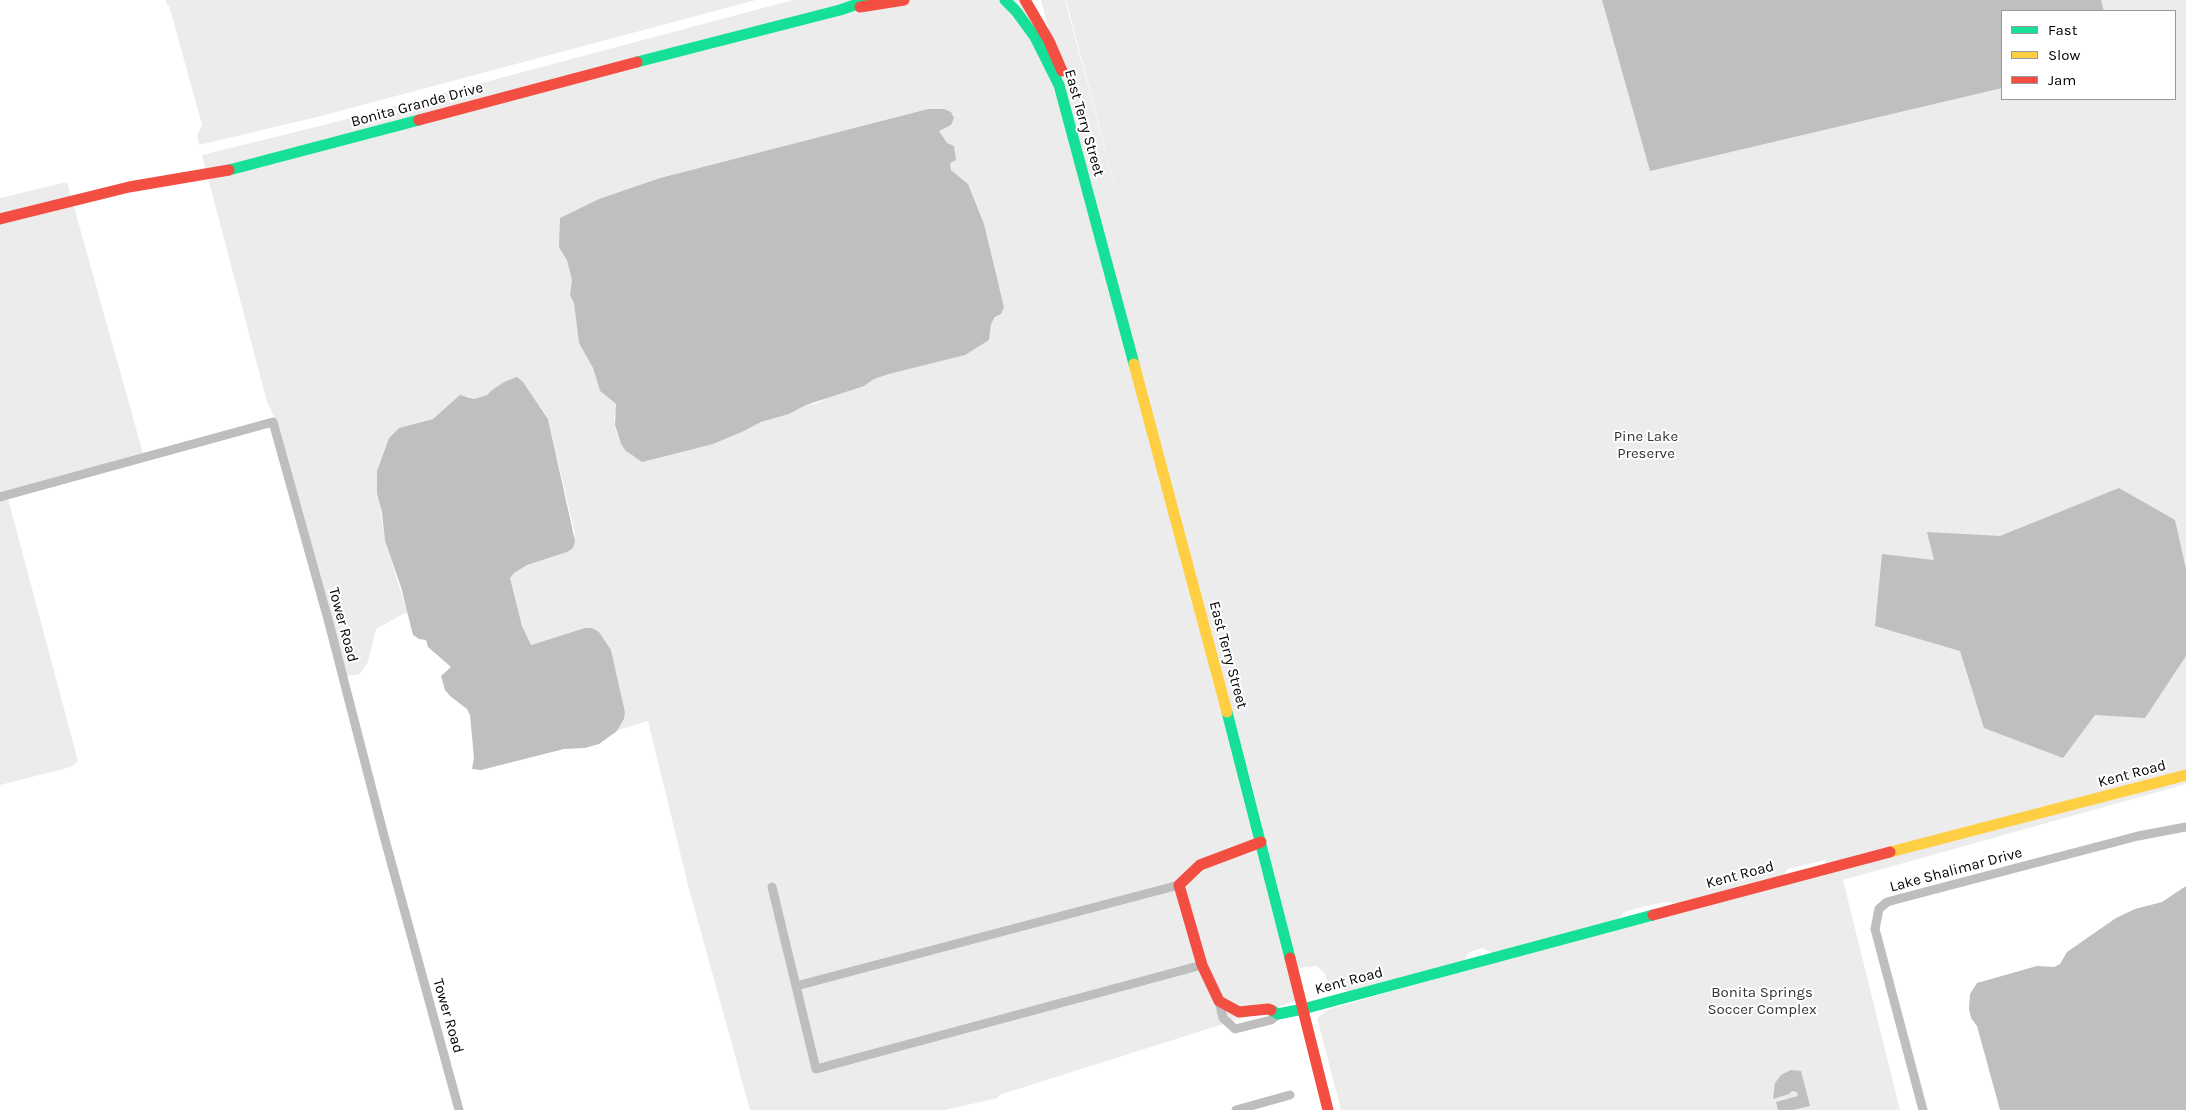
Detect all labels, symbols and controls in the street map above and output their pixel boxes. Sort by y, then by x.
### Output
legend [2001,10,2176,100]
text: Fast [2048,21,2077,39]
text: Slow [2048,46,2080,64]
street label: East Terry Street [1060,67,1108,179]
text: Jam [2048,71,2076,89]
street label: Bonita Grande Drive [349,79,485,131]
park label: Pine Lake Preserve [1614,428,1678,463]
street label: Tower Road [324,586,362,664]
street label: East Terry Street [1205,599,1251,711]
street label: Kent Road [2096,756,2168,792]
street label: Lake Shalimar Drive [1888,844,2024,896]
street label: Kent Road [1704,857,1776,893]
street label: Kent Road [1313,963,1385,999]
street label: Tower Road [429,977,467,1055]
park label: Bonita Springs Soccer Complex [1707,984,1817,1019]

